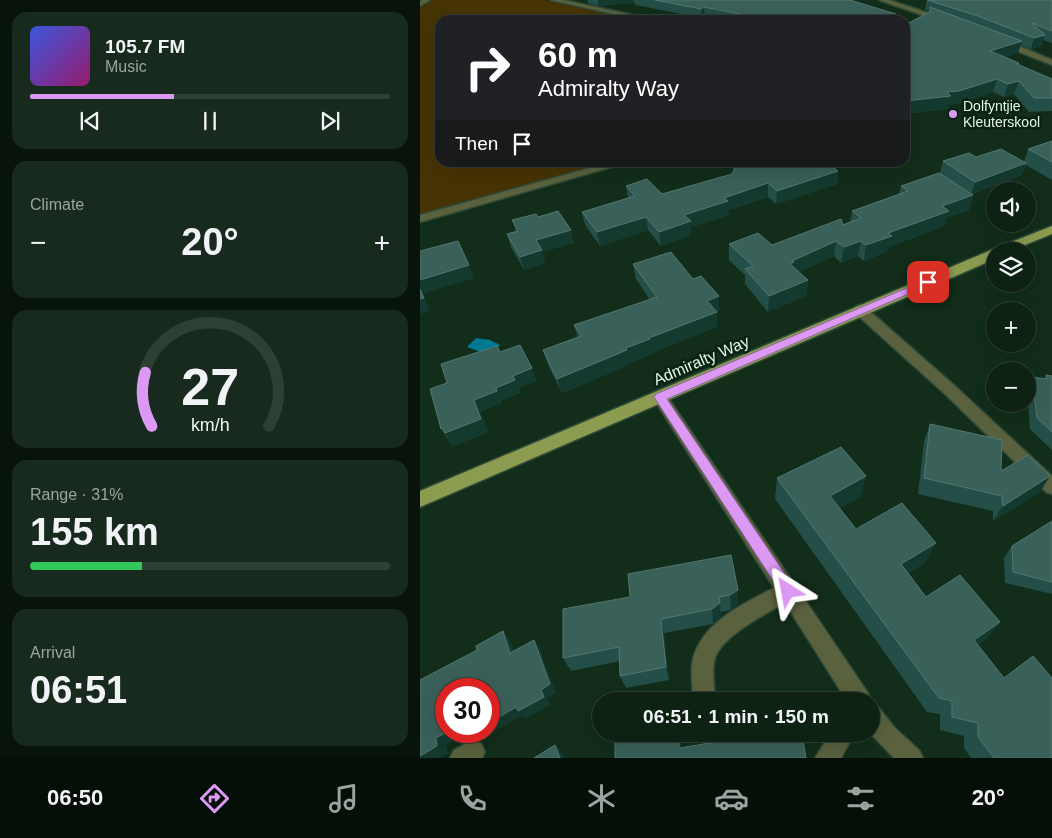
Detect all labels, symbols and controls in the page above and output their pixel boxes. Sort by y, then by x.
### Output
icon: right [455,35,520,100]
text: 60 m [538,35,618,74]
text: 105.7 FM [105,36,185,57]
text: Music [105,58,147,75]
text: Admiralty Way [538,76,679,101]
place label: Dolfyntjie Kleuterskool [963,98,1040,130]
icon: previous [76,107,104,135]
icon: pause [196,107,224,135]
icon: next [316,107,344,135]
marker: Dolfyntjie Kleuterskool [947,108,959,120]
icon: arrive [508,130,536,158]
text: Then [455,133,498,154]
map controls [986,182,1036,412]
button: sound [986,182,1036,232]
text: Climate [30,196,84,213]
text: 20° [181,221,239,263]
text: − [30,227,46,258]
text: + [374,227,390,258]
button: layers [986,242,1036,292]
pin [907,261,949,303]
icon: arrive [914,268,942,296]
button: + [986,302,1036,352]
street label: Admiralty Way [651,333,752,388]
text: 27 [181,358,239,416]
button: − [986,362,1036,412]
text: km/h [191,415,229,435]
text: Range · 31% [30,486,123,503]
text: 155 km [30,511,159,553]
position arrow [761,564,813,616]
text: Arrival [30,644,75,661]
text: 06:51 [30,669,127,711]
speed limit sign: 30 [435,678,500,743]
text: 06:51 · 1 min · 150 m [643,706,829,727]
icon: directions [197,781,232,816]
icon: music [326,781,361,816]
icon: phone [455,781,490,816]
icon: climate [584,781,619,816]
icon: car [714,781,749,816]
icon: filters [843,781,878,816]
text: 06:50 [47,785,103,810]
text: 20° [972,785,1005,810]

